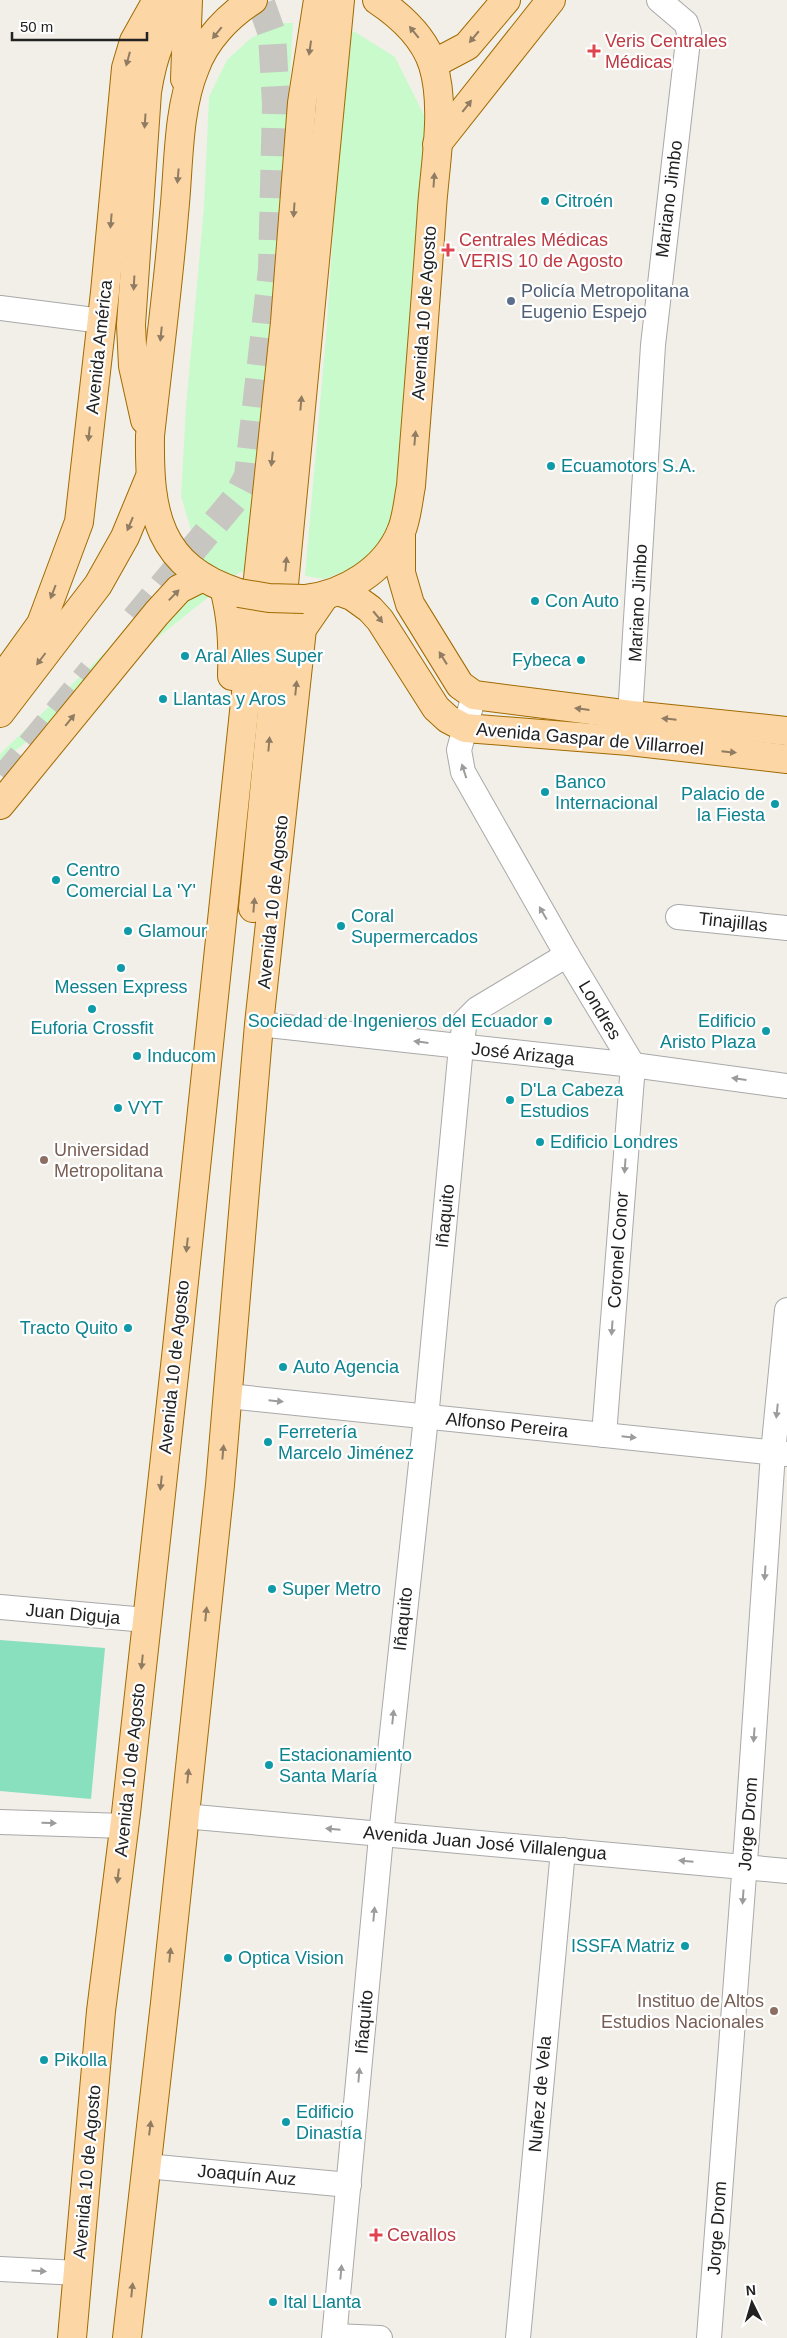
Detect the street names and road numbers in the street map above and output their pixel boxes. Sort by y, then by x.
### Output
street label: Mariano Jimbo [652,139,686,259]
street label: Avenida 10 de Agosto [408,225,440,401]
street label: Avenida América [82,278,116,415]
street label: Mariano Jimbo [625,544,651,662]
street label: Avenida Gaspar de Villarroel [475,719,705,759]
street label: Avenida 10 de Agosto [254,814,292,990]
street label: Tinajillas [697,908,769,936]
street label: Londres [575,977,625,1043]
street label: José Arizaga [471,1039,576,1069]
street label: Iñaquito [432,1183,458,1249]
street label: Coronel Conor [604,1191,632,1309]
street label: Avenida 10 de Agosto [155,1279,193,1455]
street label: Alfonso Pereira [445,1409,570,1441]
street label: Iñaquito [390,1586,416,1652]
street label: Juan Diguja [25,1600,122,1628]
street label: Avenida 10 de Agosto [111,1682,149,1858]
street label: Jorge Drom [735,1776,761,1872]
street label: Avenida Juan José Villalengua [362,1822,609,1864]
street label: Iñaquito [351,1989,377,2055]
street label: Nuñez de Vela [525,2034,555,2153]
street label: Avenida 10 de Agosto [69,2084,105,2260]
street label: Joaquín Auz [197,2161,297,2189]
street label: Jorge Drom [704,2180,730,2276]

